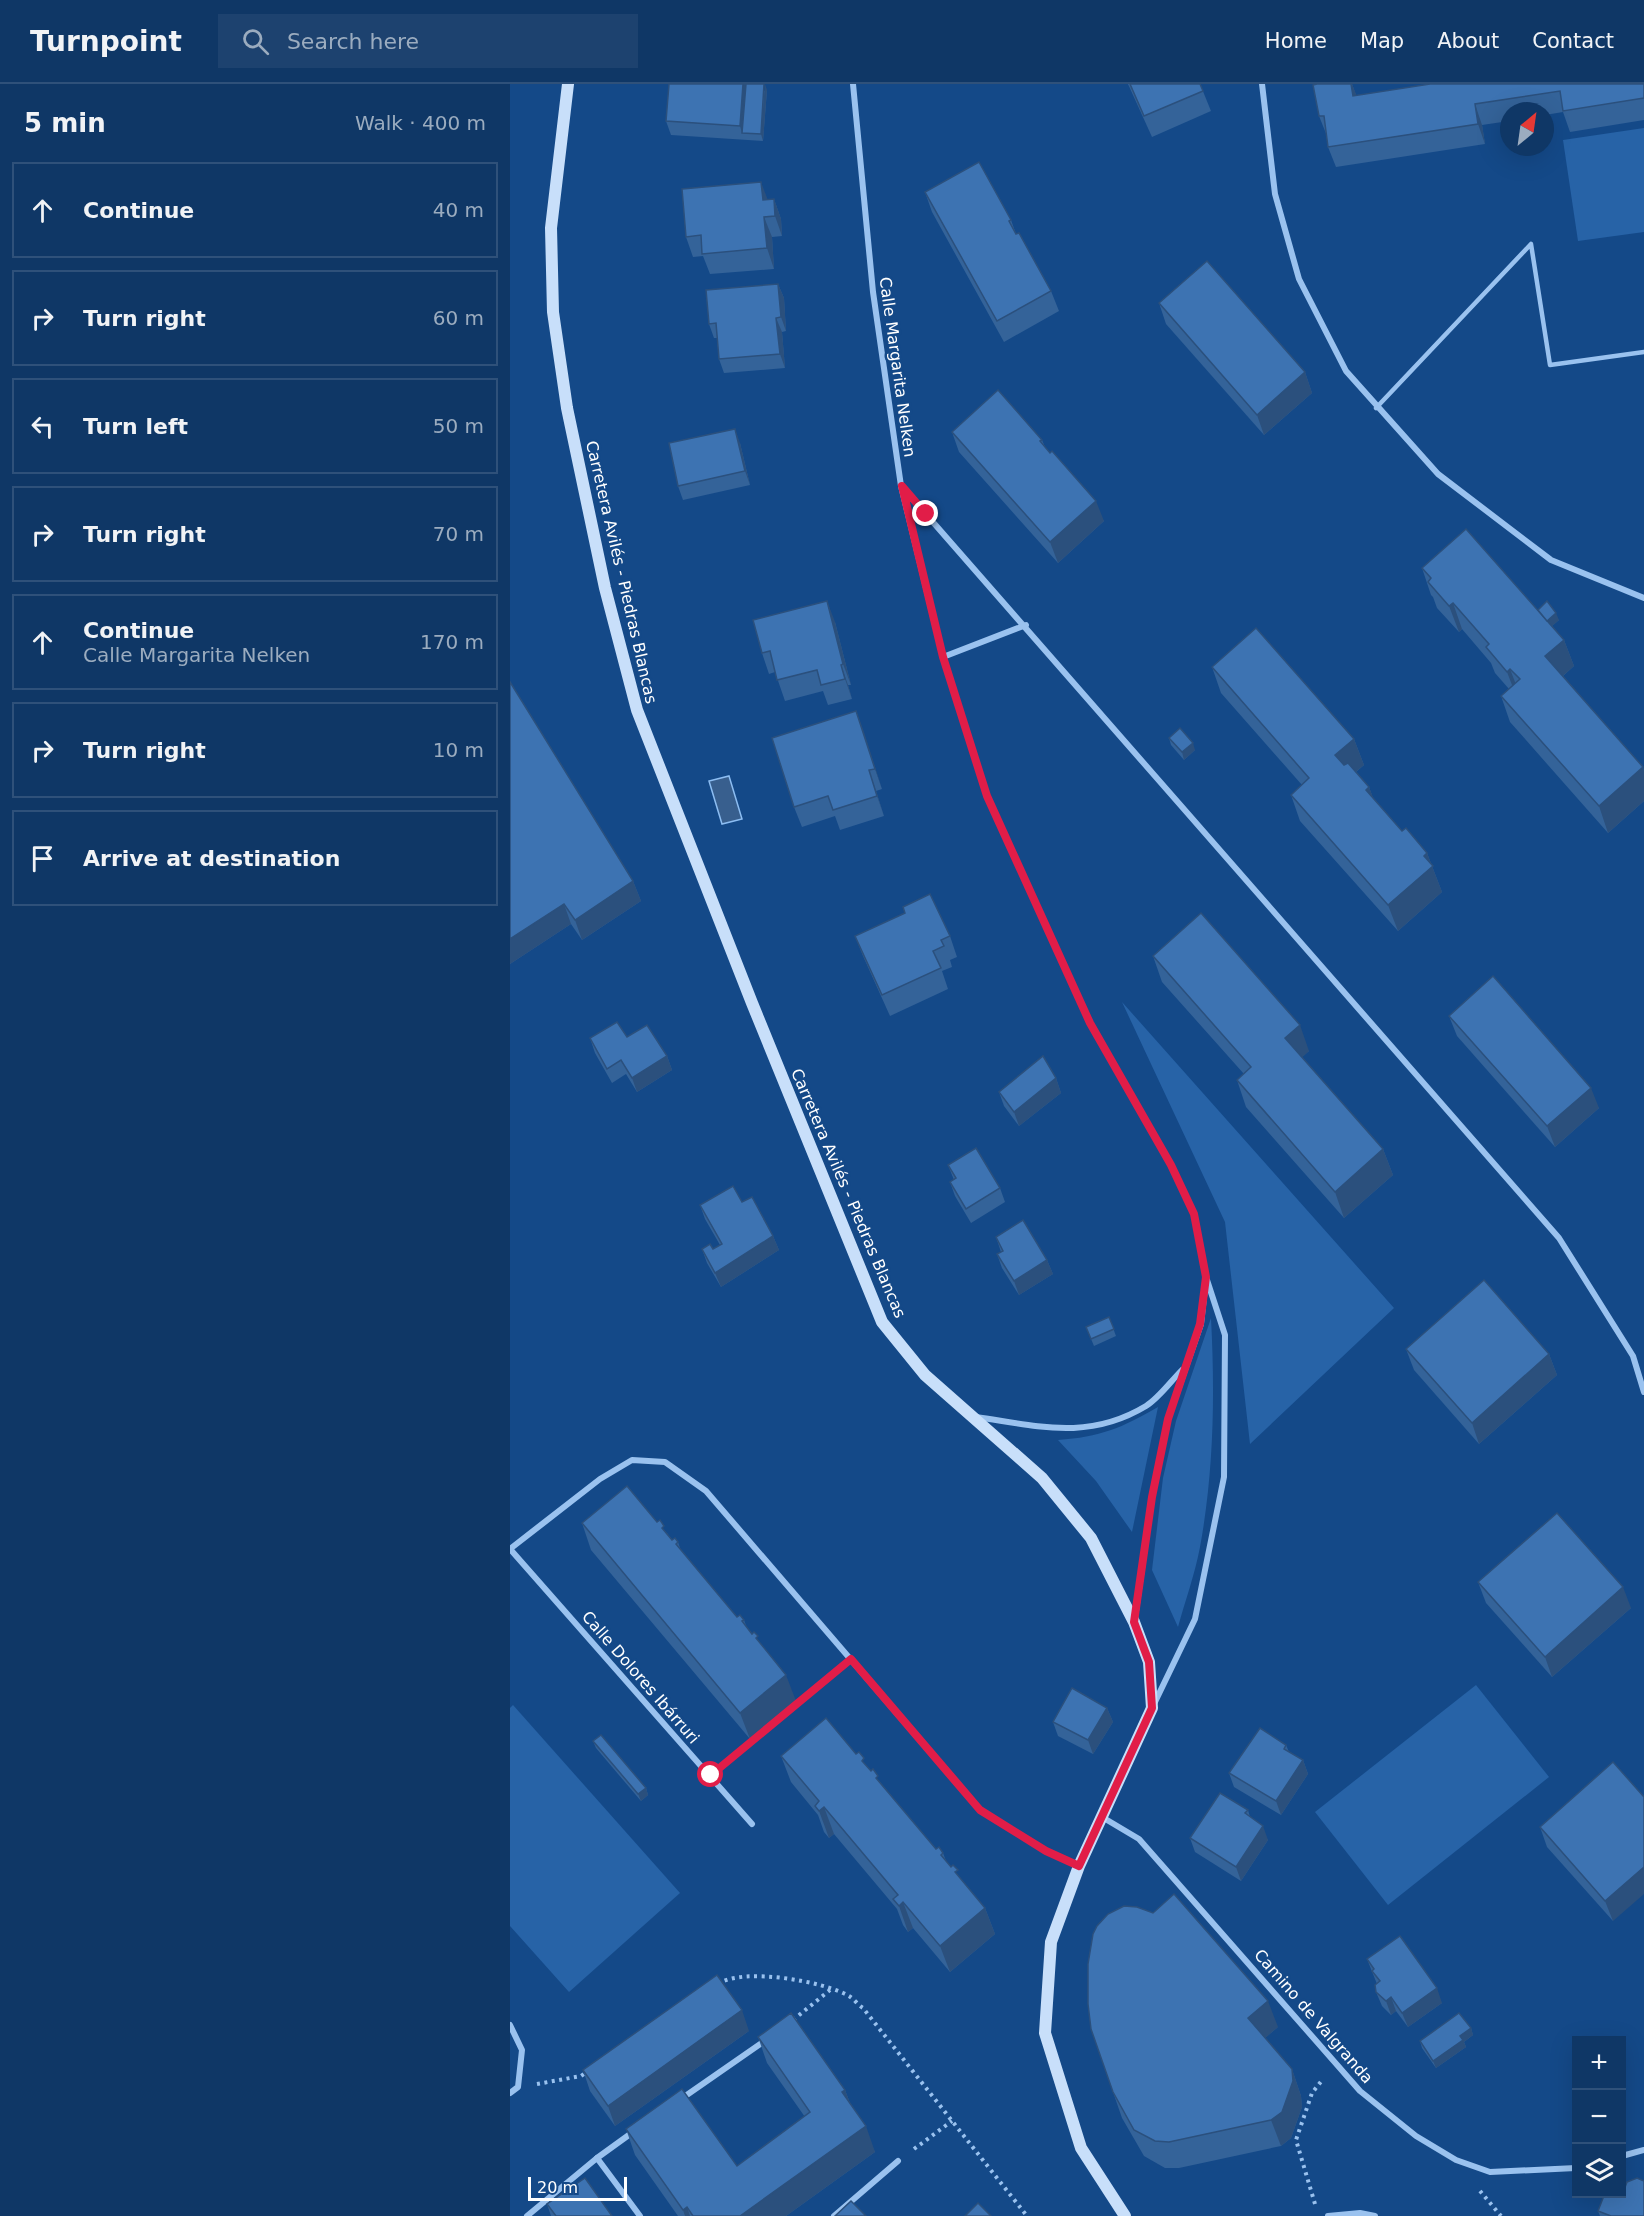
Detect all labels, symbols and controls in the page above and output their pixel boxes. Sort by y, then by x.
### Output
search box [218,14,638,68]
text: Turnpoint [30,25,182,58]
icon: search [239,25,272,58]
text: Search here [287,29,419,54]
text: Home [1265,29,1327,53]
text: Map [1360,29,1404,53]
text: About [1437,29,1499,53]
text: Contact [1532,29,1614,53]
north arrow [1500,102,1554,156]
text: 5 min [24,108,106,138]
text: Walk · 400 m [355,111,486,135]
icon: ahead [26,194,59,227]
text: Continue [83,198,194,223]
text: 40 m [433,198,484,222]
street label: Calle Margarita Nelken [875,276,920,458]
icon: right [26,302,59,335]
text: Turn right [83,306,206,331]
text: 60 m [433,306,484,330]
icon: left [26,410,59,443]
text: Turn left [83,414,188,439]
text: 50 m [433,414,484,438]
street label: Carretera Avilés - Piedras Blancas [582,439,661,705]
route end [912,500,938,526]
icon: right [26,518,59,551]
text: Turn right [83,522,206,547]
text: 70 m [433,522,484,546]
text: Continue [83,618,194,643]
icon: ahead [26,626,59,659]
text: 170 m [420,630,484,654]
text: Calle Margarita Nelken [83,643,310,667]
icon: right [26,734,59,767]
text: Turn right [83,738,206,763]
text: 10 m [433,738,484,762]
icon: arrive [26,842,59,875]
text: Arrive at destination [83,846,340,871]
street label: Carretera Avilés - Piedras Blancas [787,1066,910,1321]
street label: Calle Dolores Ibárruri [578,1607,703,1747]
route start [697,1761,723,1787]
street label: Camino de Valgranda [1250,1945,1377,2087]
map controls [1572,2036,1626,2198]
button: + [1572,2036,1626,2090]
button: − [1572,2090,1626,2144]
button: layers [1572,2144,1626,2198]
scale bar [528,2174,627,2202]
text: 20 m [537,2178,578,2197]

